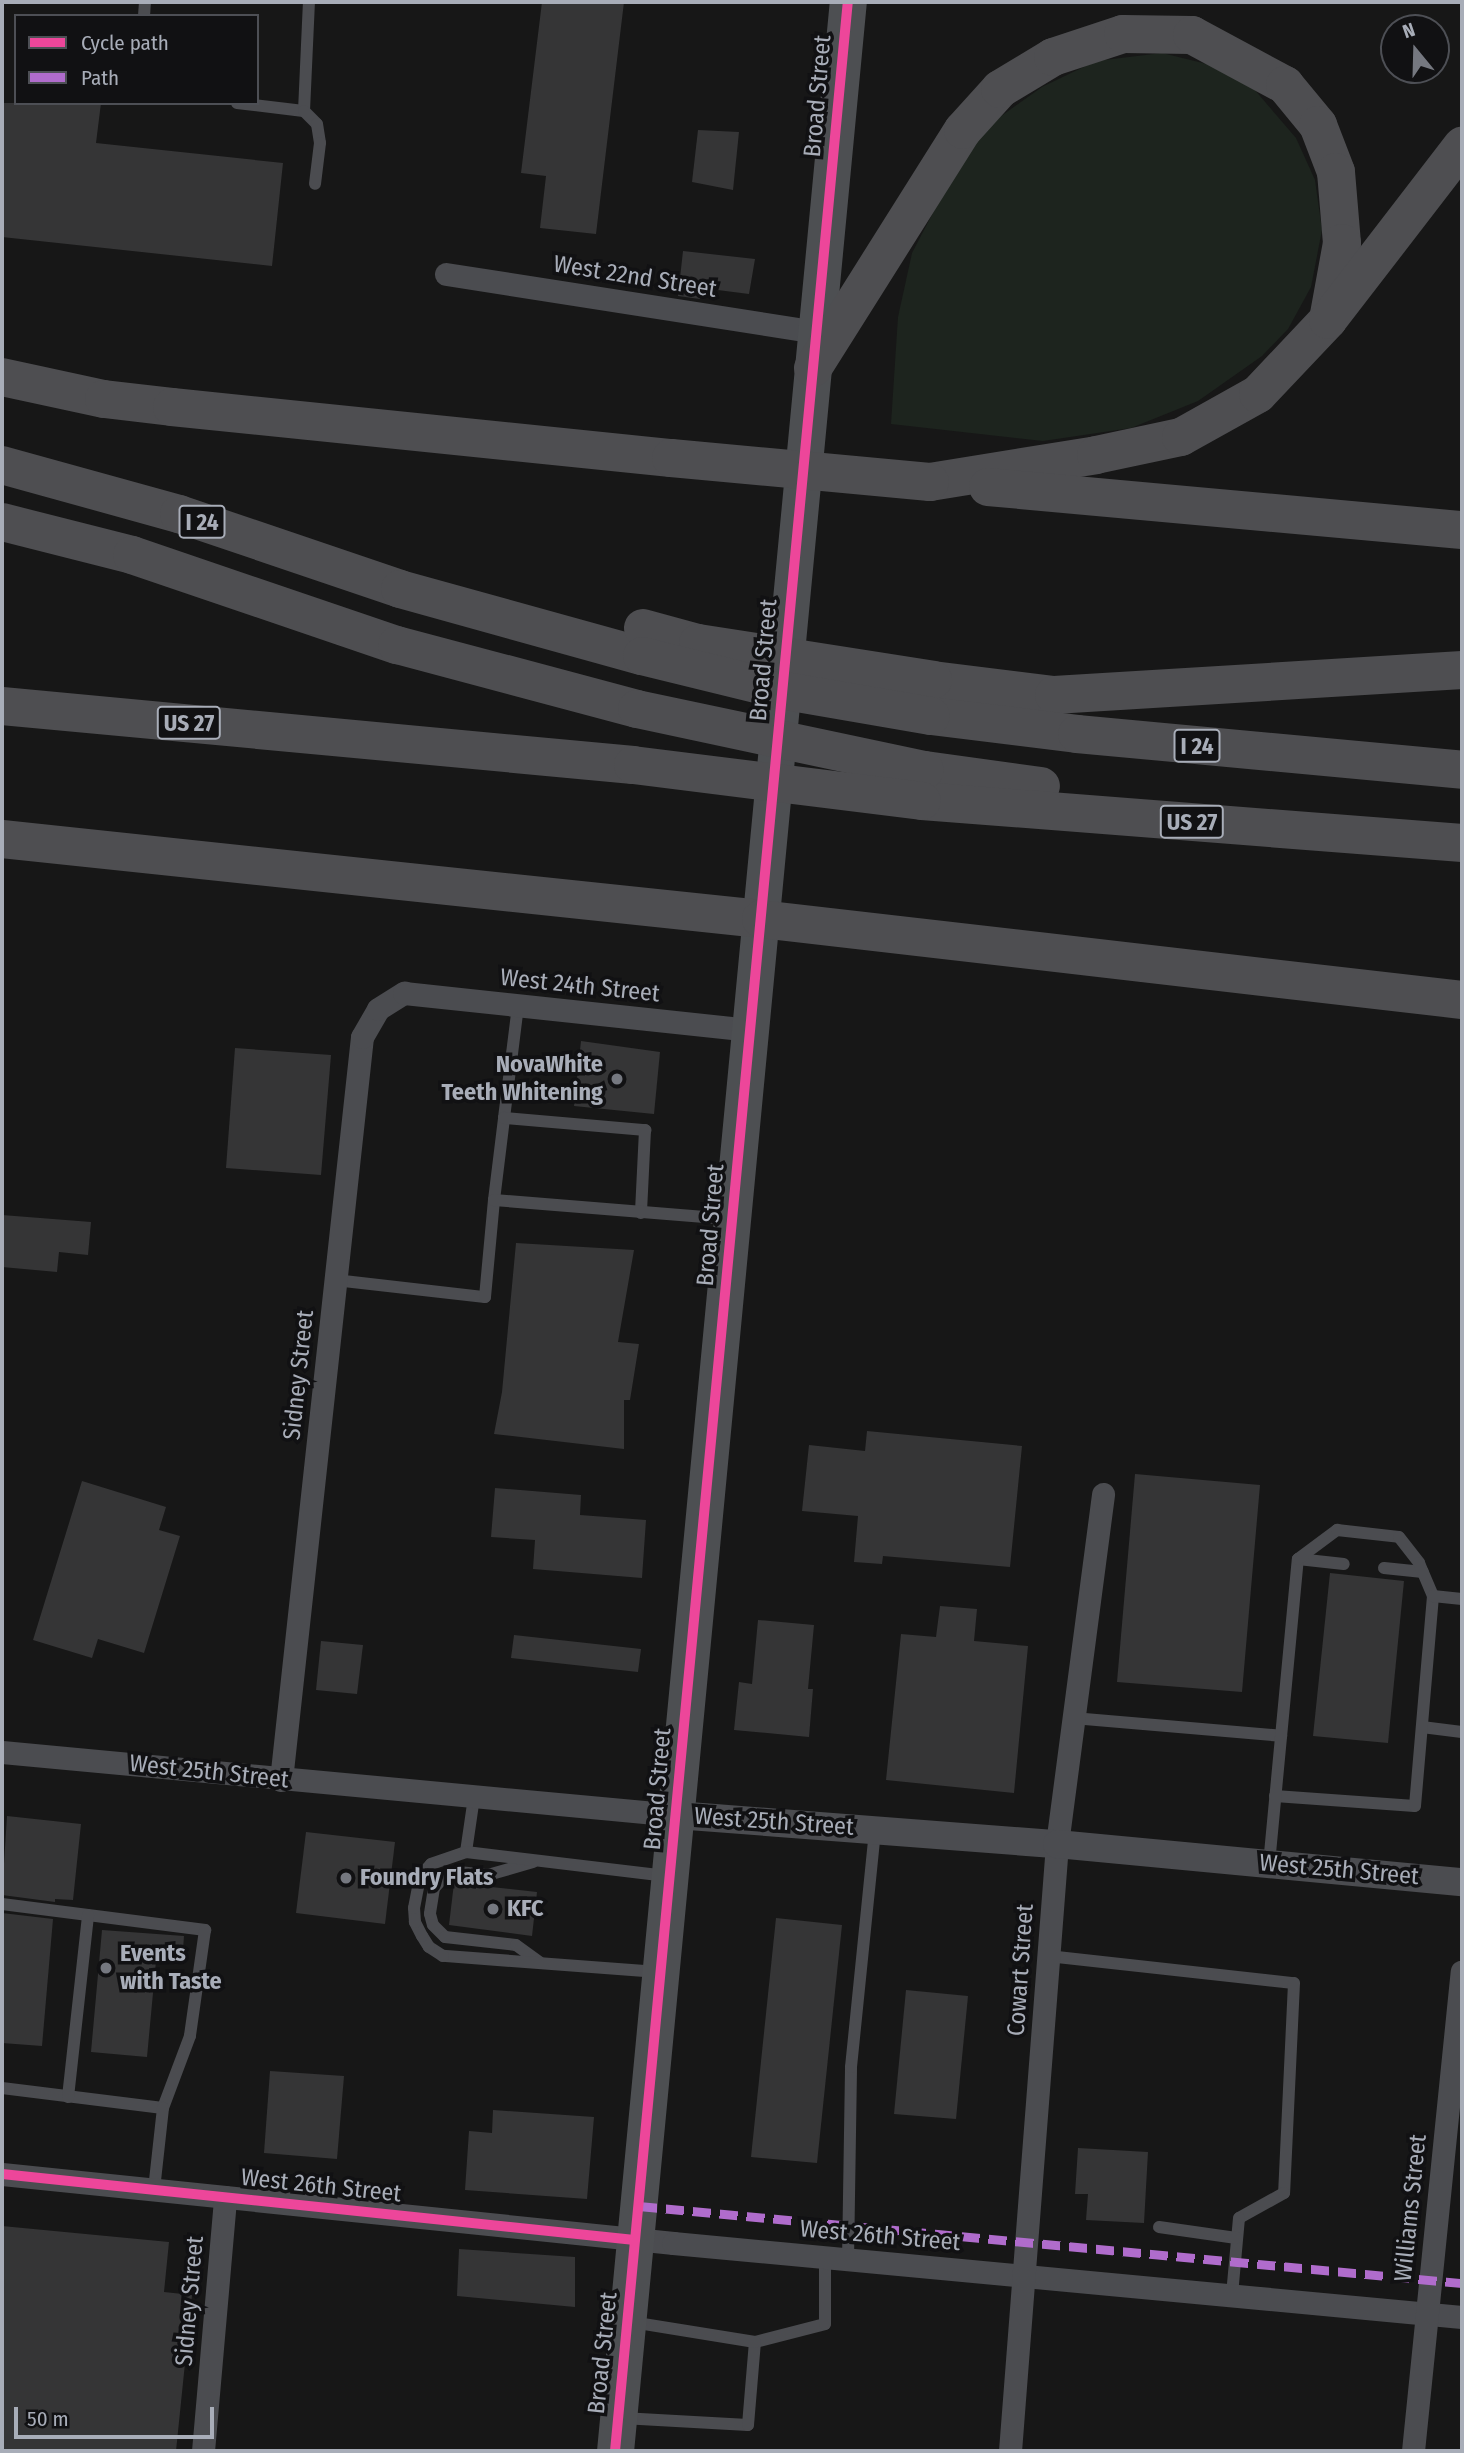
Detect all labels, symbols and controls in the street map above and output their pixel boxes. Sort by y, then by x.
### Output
legend [14,14,259,105]
north arrow [1380,14,1450,84]
text: N [1400,18,1418,43]
text: Cycle path [81,30,169,56]
street label: Broad Street [798,34,838,158]
text: Path [81,65,119,91]
street label: West 22nd Street [551,250,719,304]
road number: I 24 [178,502,227,542]
street label: Broad Street [744,598,784,722]
road number: US 27 [156,704,222,743]
road number: I 24 [1172,726,1222,766]
road number: US 27 [1159,802,1225,842]
street label: West 24th Street [499,963,661,1009]
place label: NovaWhite Teeth Whitening [441,1051,603,1107]
marker: NovaWhite Teeth Whitening [609,1071,625,1087]
street label: Broad Street [691,1163,731,1287]
street label: Sidney Street [278,1309,320,1441]
street label: Broad Street [638,1727,678,1851]
street label: West 25th Street [128,1749,290,1795]
street label: West 25th Street [693,1802,855,1842]
street label: West 25th Street [1258,1849,1420,1891]
place label: Foundry Flats [360,1864,494,1892]
marker: Foundry Flats [338,1870,354,1886]
place label: KFC [507,1895,544,1923]
marker: KFC [485,1901,501,1917]
street label: Cowart Street [1002,1903,1040,2037]
place label: Events with Taste [120,1940,222,1996]
marker: Events with Taste [98,1960,114,1976]
street label: Williams Street [1389,2133,1433,2283]
street label: West 26th Street [239,2163,403,2209]
street label: West 26th Street [799,2215,961,2257]
street label: Sidney Street [170,2235,210,2367]
street label: Broad Street [582,2291,624,2415]
scale bar [18,2394,217,2438]
text: 50 m [27,2406,69,2432]

